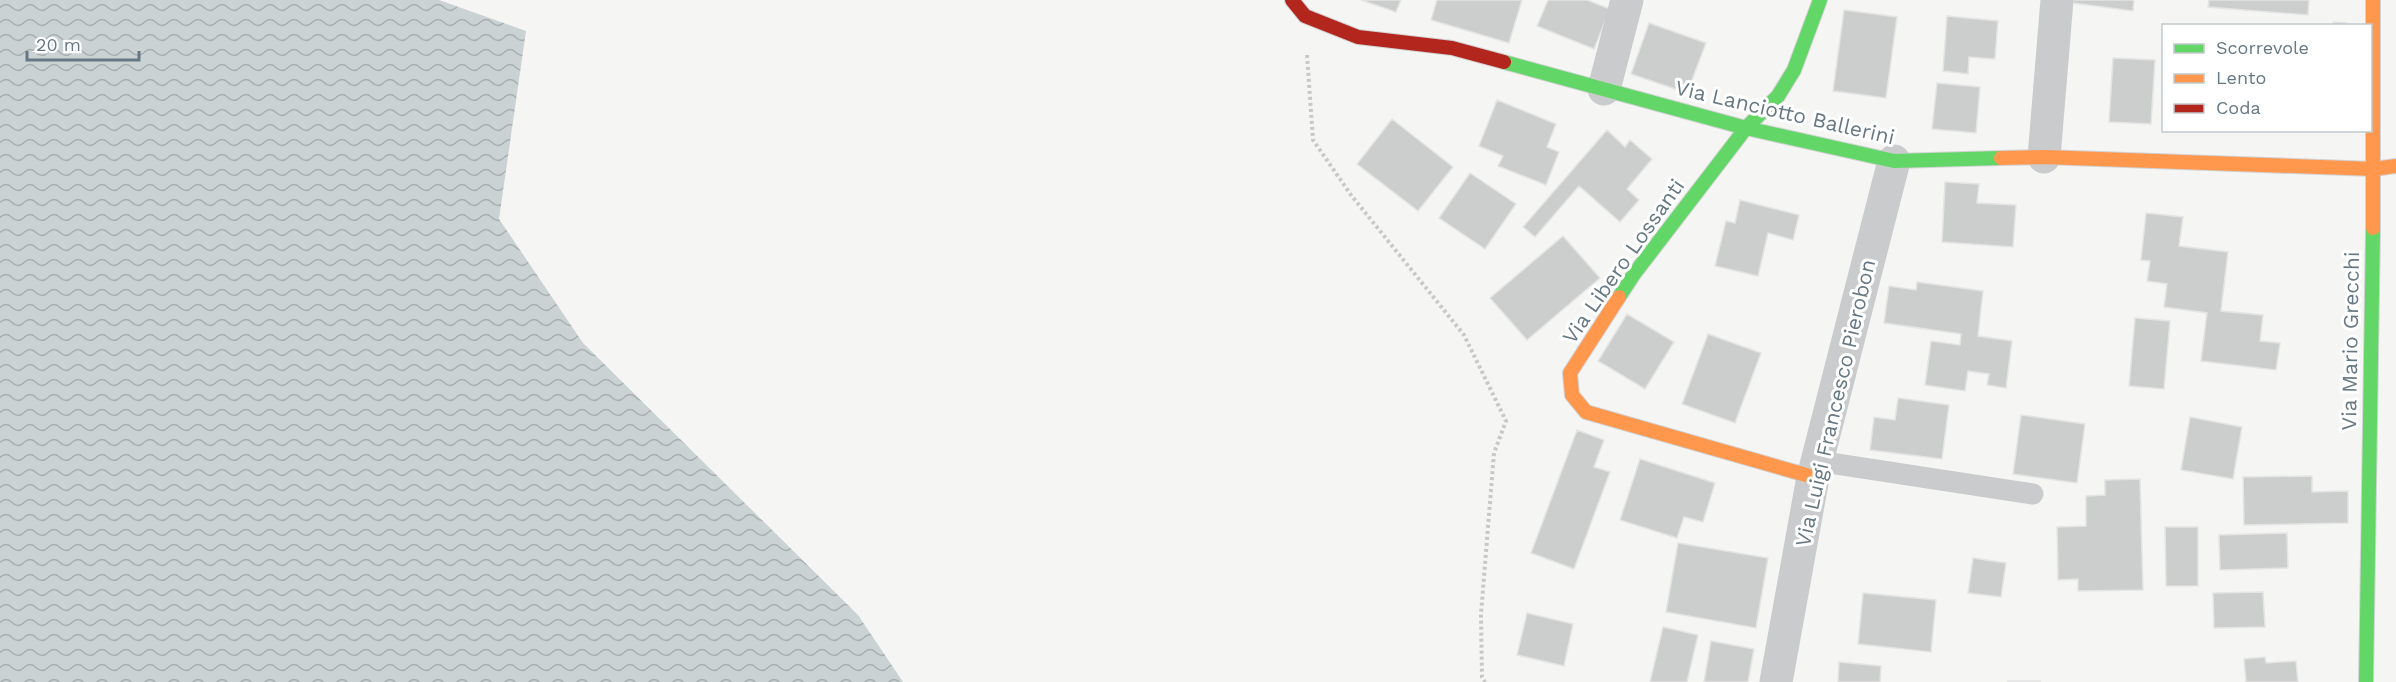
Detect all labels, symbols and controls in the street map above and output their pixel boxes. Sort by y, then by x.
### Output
scale bar [27,24,140,62]
legend [2162,24,2372,132]
text: 20 m [36,34,81,55]
text: Scorrevole [2216,37,2309,58]
text: Lento [2216,67,2266,88]
street label: Via Lanciotto Ballerini [1673,75,1897,149]
text: Coda [2216,97,2261,118]
street label: Via Libero Lossanti [1557,174,1689,348]
street label: Via Mario Grecchi [2336,251,2364,431]
street label: Via Luigi Francesco Pierobon [1790,257,1880,549]

